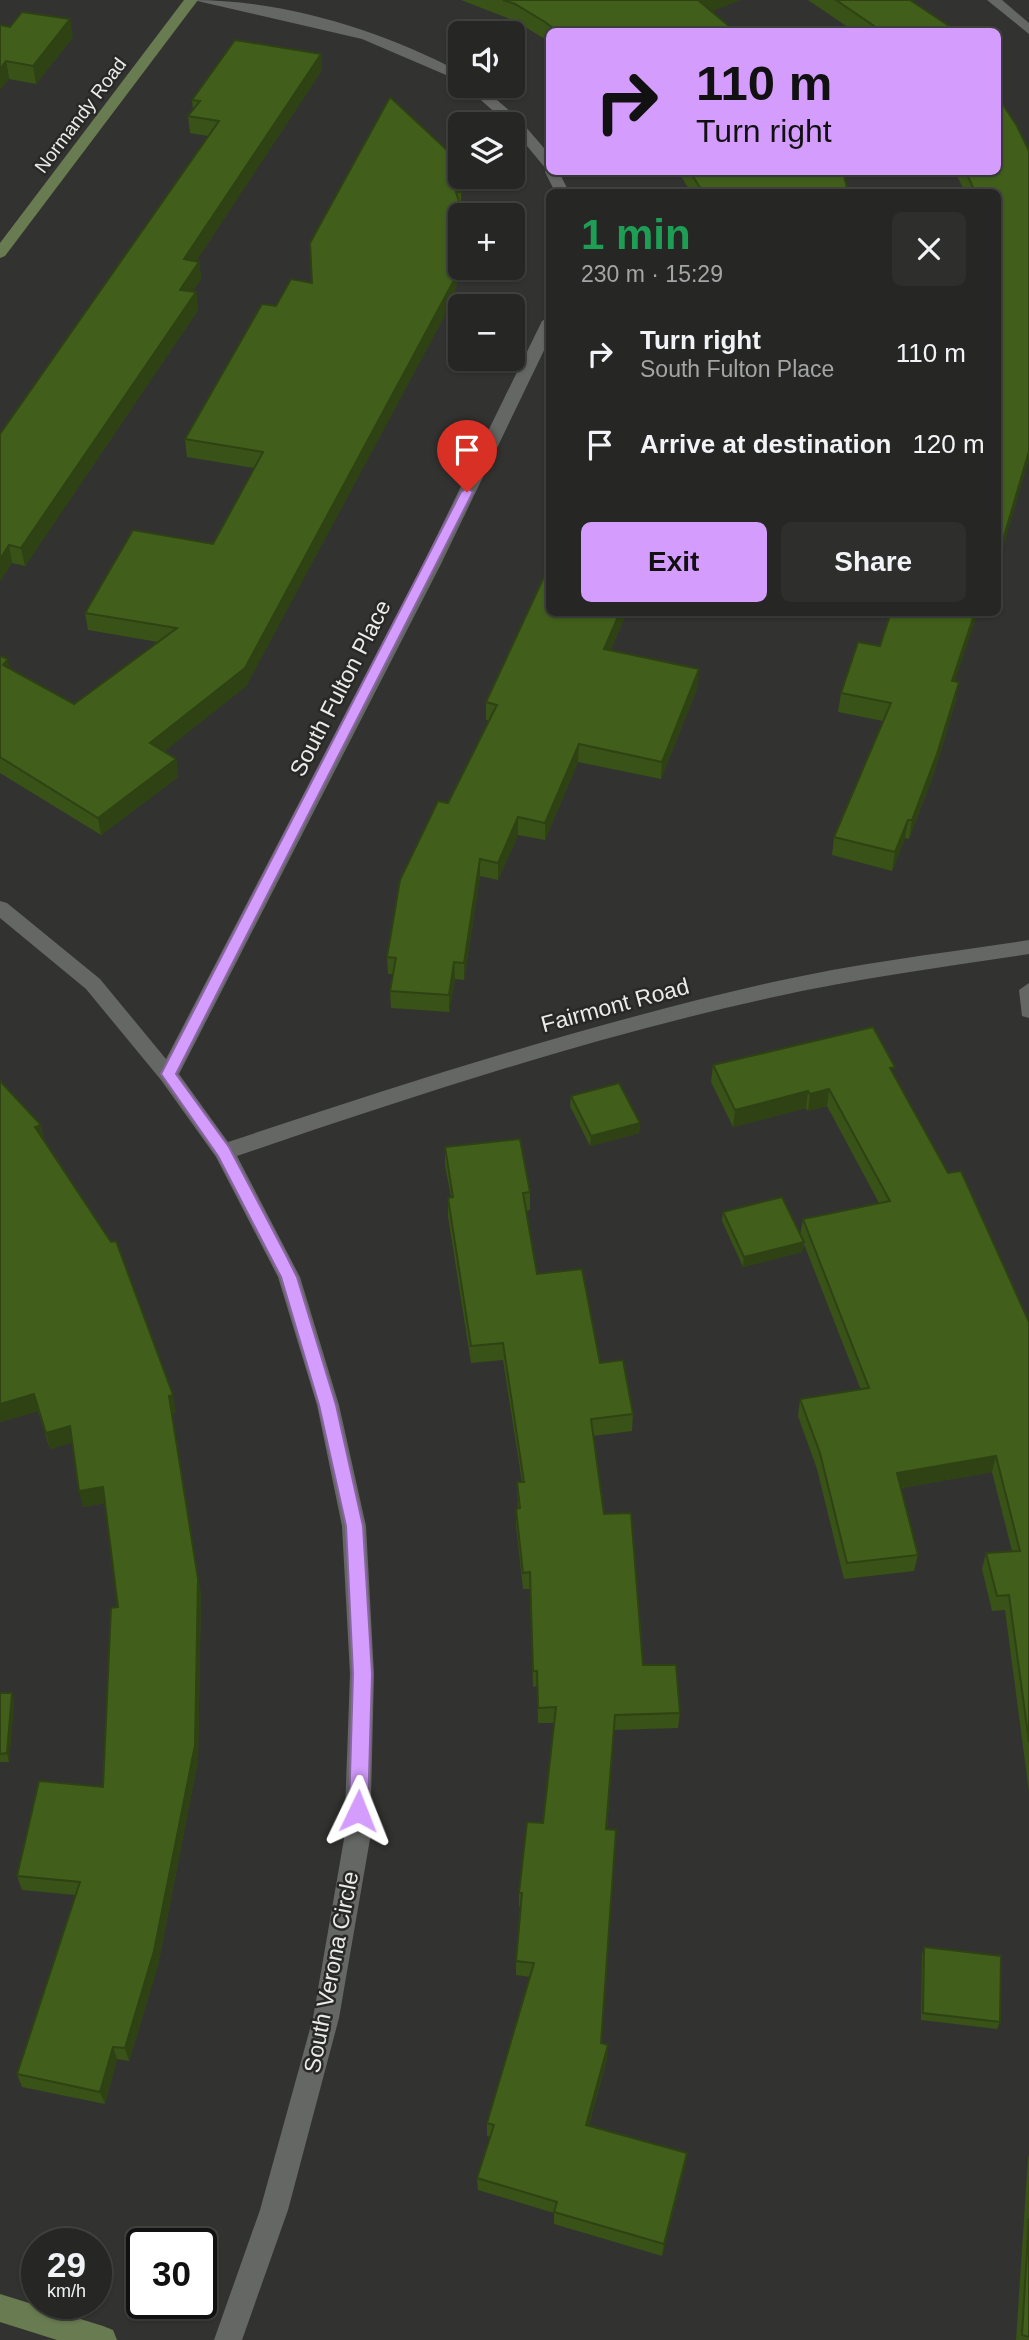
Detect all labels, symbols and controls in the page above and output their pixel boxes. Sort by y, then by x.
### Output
map controls [448,21,525,371]
button: sound [448,21,525,98]
street label: Normandy Road [30,54,130,177]
icon: right [581,56,672,147]
text: 110 m [696,56,832,110]
button: layers [448,112,525,189]
text: Turn right [696,113,832,149]
button: + [448,203,525,280]
text: 1 min [581,211,691,258]
button: close [892,212,966,286]
text: 230 m · 15:29 [581,261,723,287]
button: − [448,294,525,371]
text: Turn right [640,325,761,355]
icon: right [581,335,619,373]
text: 110 m [896,338,966,368]
text: South Fulton Place [640,356,834,382]
pin [437,420,497,492]
icon: arrive [581,426,619,464]
text: Arrive at destination [640,429,891,459]
text: 120 m [912,429,985,459]
icon: arrive [448,431,486,469]
button: Exit [581,522,767,602]
button: Share [781,522,966,602]
street label: South Fulton Place [284,596,396,780]
street label: Fairmont Road [538,973,692,1037]
position arrow [321,1774,395,1848]
street label: South Verona Circle [299,1869,363,2075]
speed limit sign: 30 [126,2228,217,2319]
text: 29 [47,2245,86,2284]
text: km/h [47,2281,86,2301]

